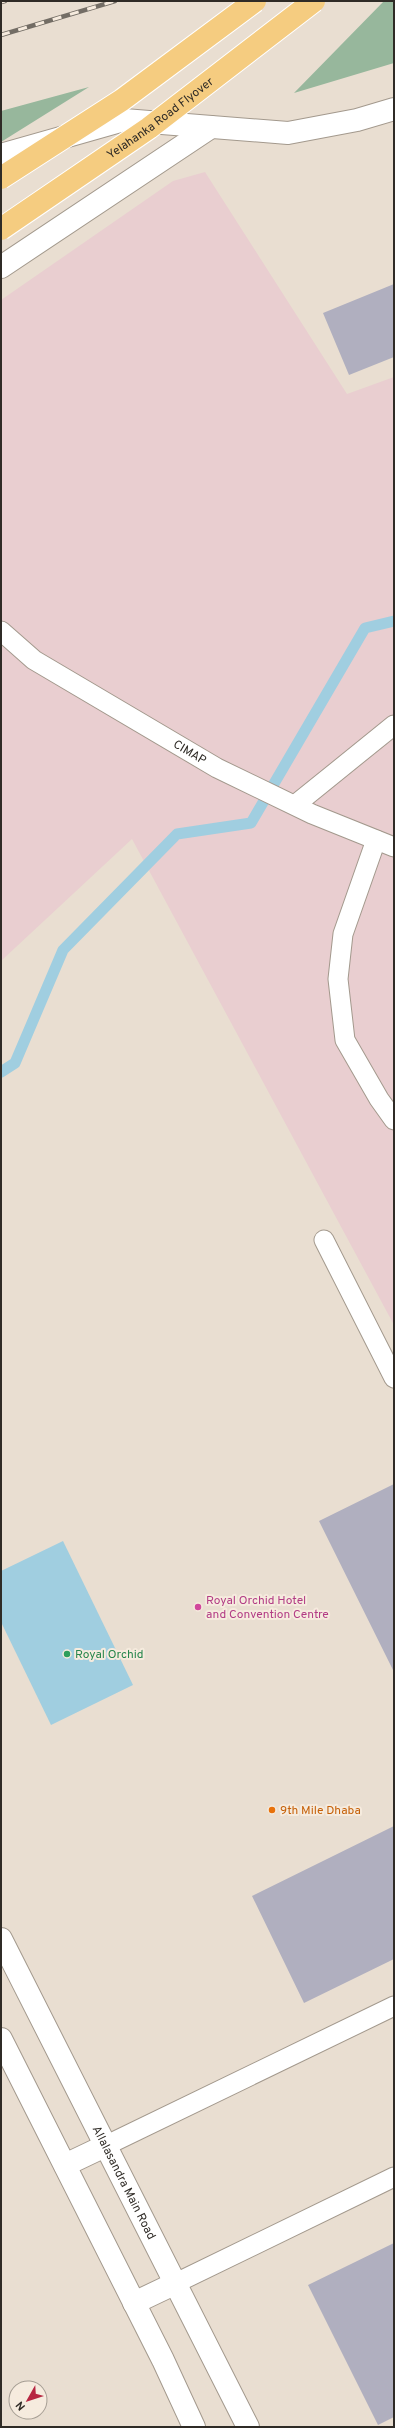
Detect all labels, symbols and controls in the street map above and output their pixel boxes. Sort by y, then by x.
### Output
street label: Yelahanka Road Flyover [104,74,217,163]
street label: CIMAP [170,737,209,769]
place label: Royal Orchid Hotel and Convention Centre [206,1593,329,1623]
marker: Royal Orchid Hotel and Convention Centre [193,1602,203,1612]
place label: Royal Orchid [75,1647,143,1663]
marker: Royal Orchid [62,1649,72,1659]
place label: 9th Mile Dhaba [280,1803,361,1819]
marker: 9th Mile Dhaba [267,1805,277,1815]
street label: Allalasandra Main Road [88,2123,159,2243]
north arrow [8,2380,48,2420]
text: N [13,2398,29,2413]

